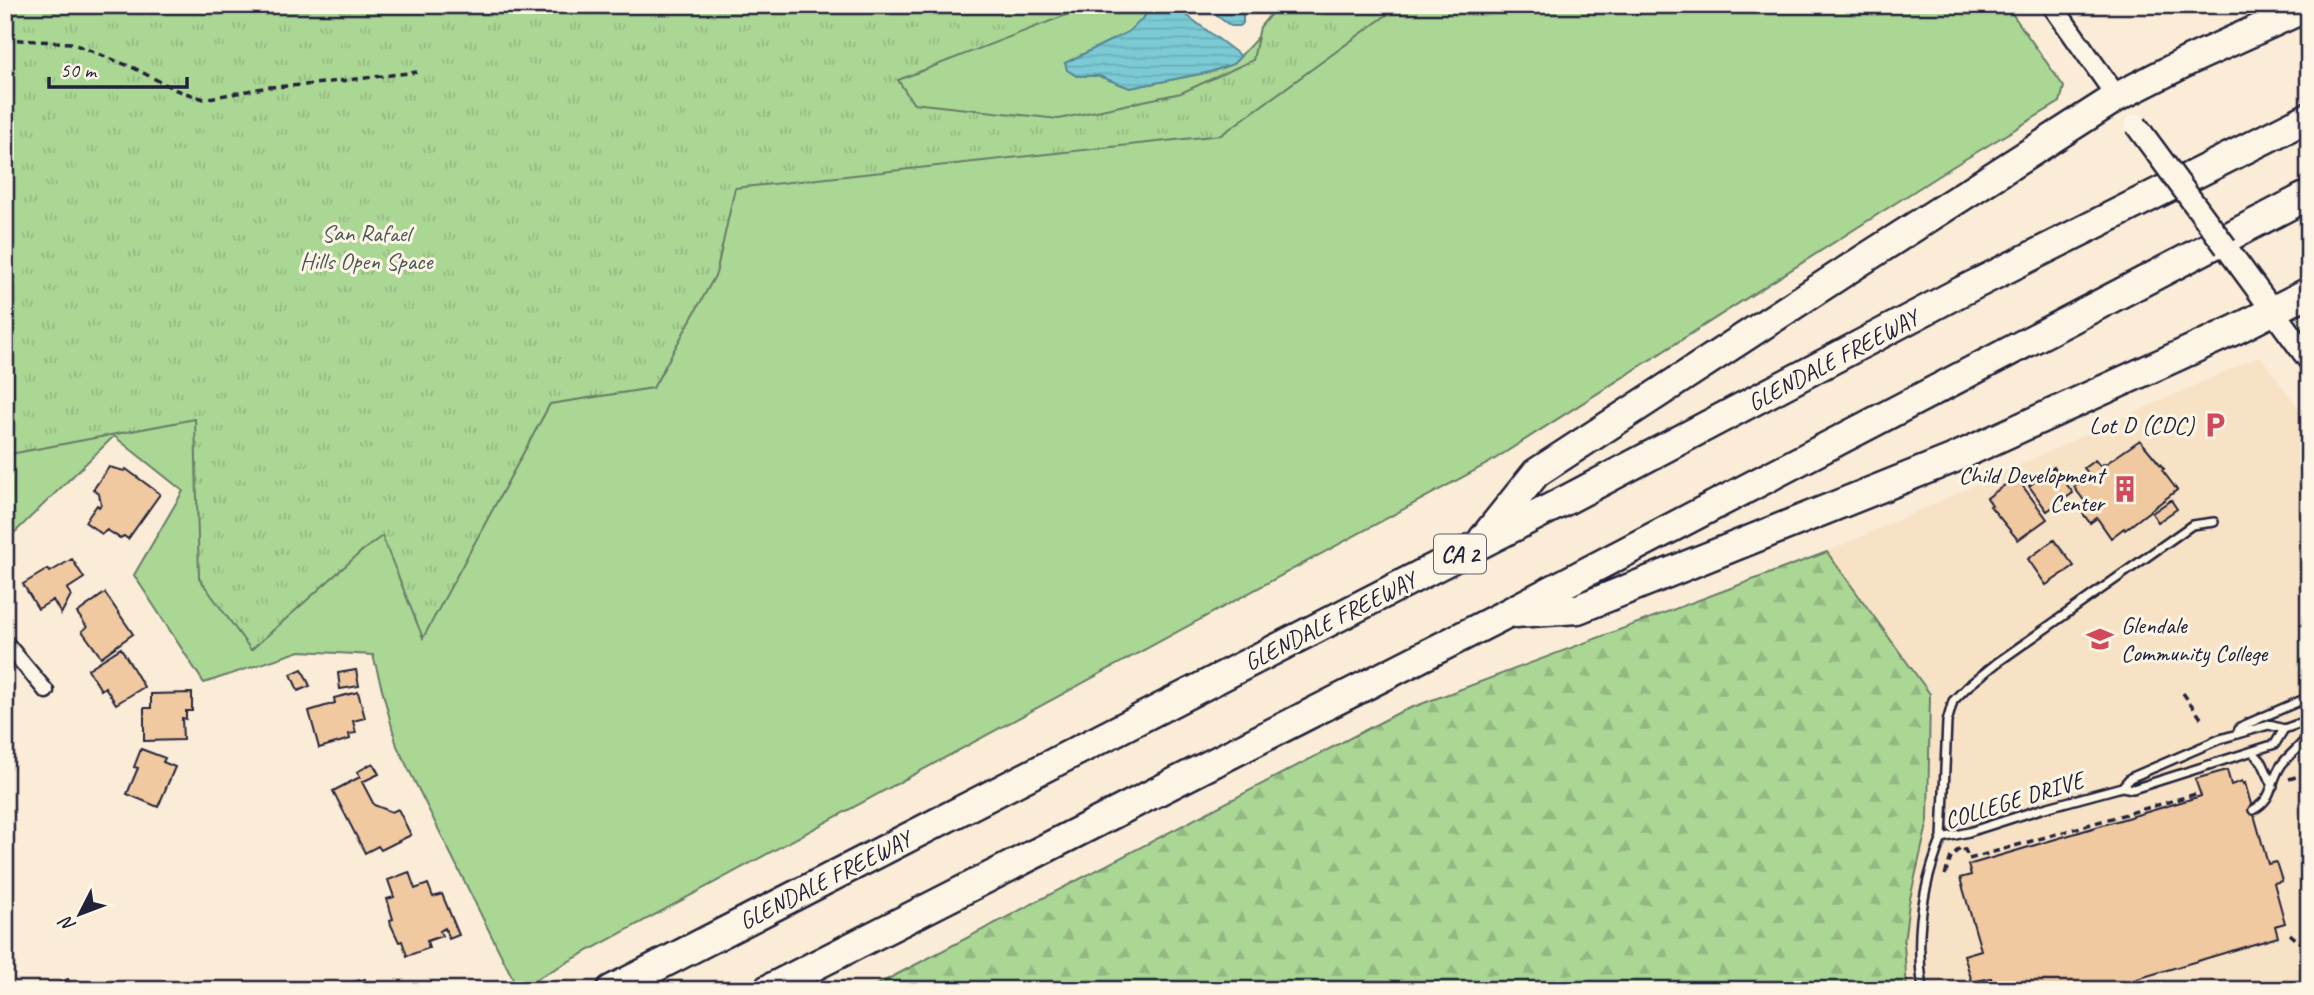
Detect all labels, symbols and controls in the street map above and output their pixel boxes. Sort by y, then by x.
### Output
scale bar [49,46,187,90]
text: 50 m [60,57,98,83]
park label: San Rafael Hills Open Space [300,218,435,276]
street label: GLENDALE FREEWAY [1743,301,1926,418]
place label: Lot D (CDC) [2089,410,2195,440]
parking icon: Lot D (CDC) [2200,410,2230,440]
place label: Child Development Center [1959,460,2107,518]
building icon: Child Development Center [2110,474,2140,504]
road number: CA 2 [1434,534,1486,574]
street label: GLENDALE FREEWAY [1239,563,1424,677]
place label: Glendale Community College [2121,610,2269,668]
school or university icon: Glendale Community College [2085,624,2115,654]
street label: COLLEGE DRIVE [1941,764,2090,835]
street label: GLENDALE FREEWAY [734,822,919,936]
north arrow [46,880,116,950]
text: N [53,910,81,937]

